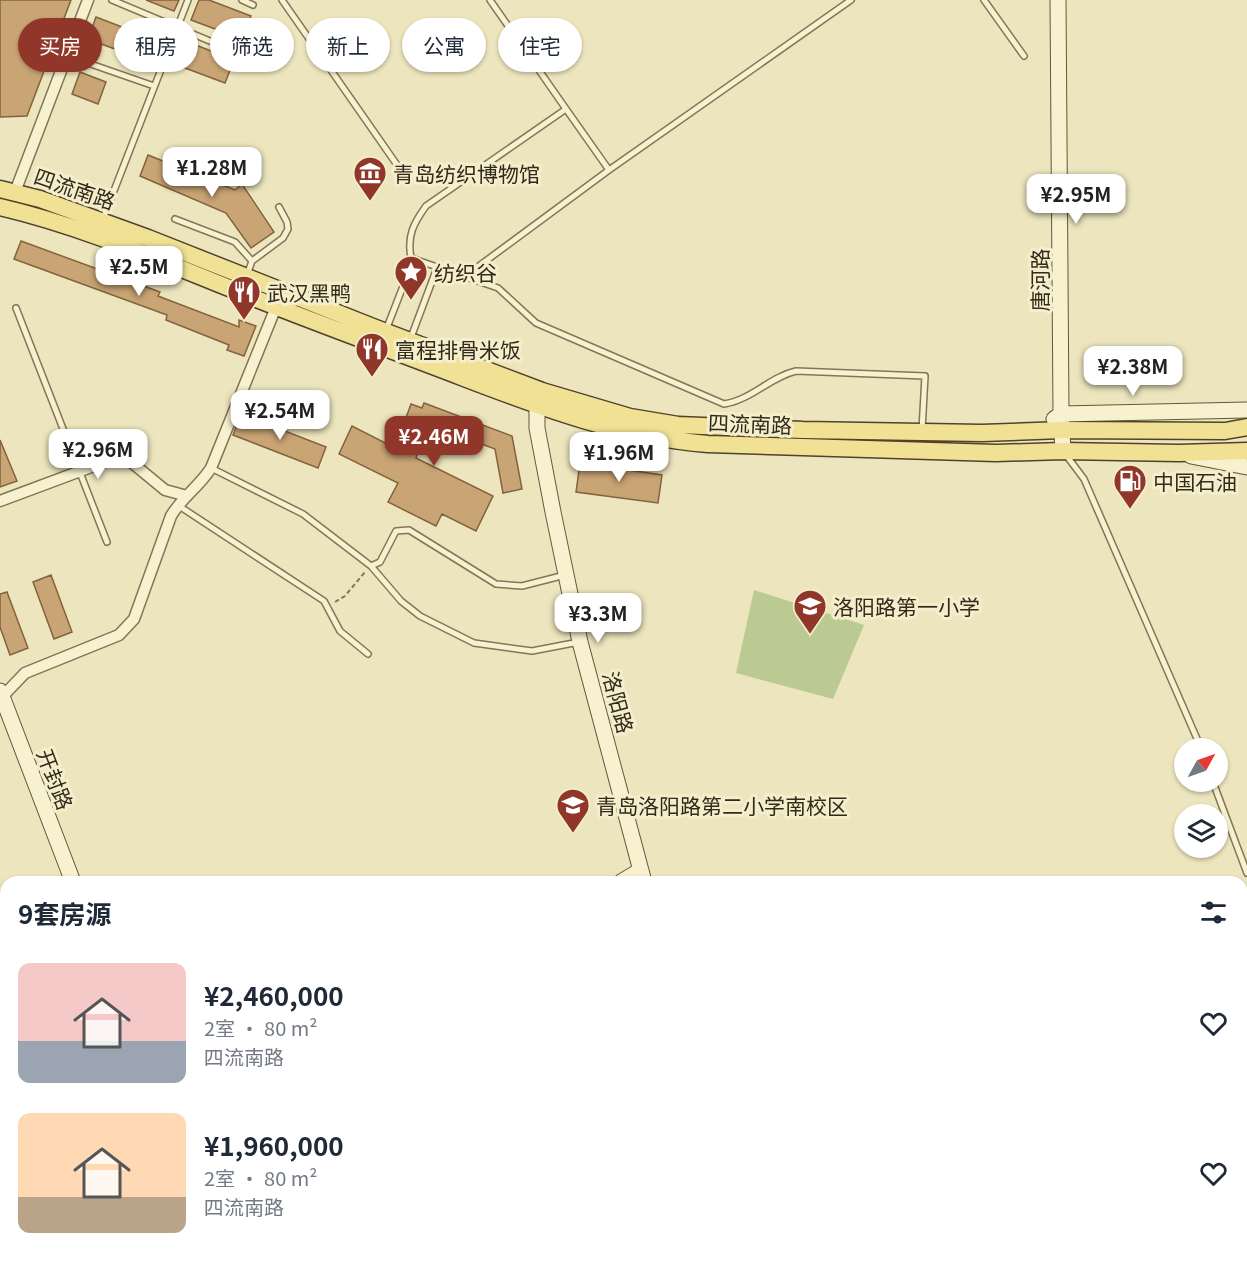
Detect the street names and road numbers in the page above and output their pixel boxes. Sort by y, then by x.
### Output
street label: 四流南路 [30,160,120,216]
street label: 唐河路 [1024,249,1054,312]
street label: 四流南路 [708,407,792,439]
street label: 洛阳路 [596,668,642,736]
street label: 开封路 [31,744,81,814]

